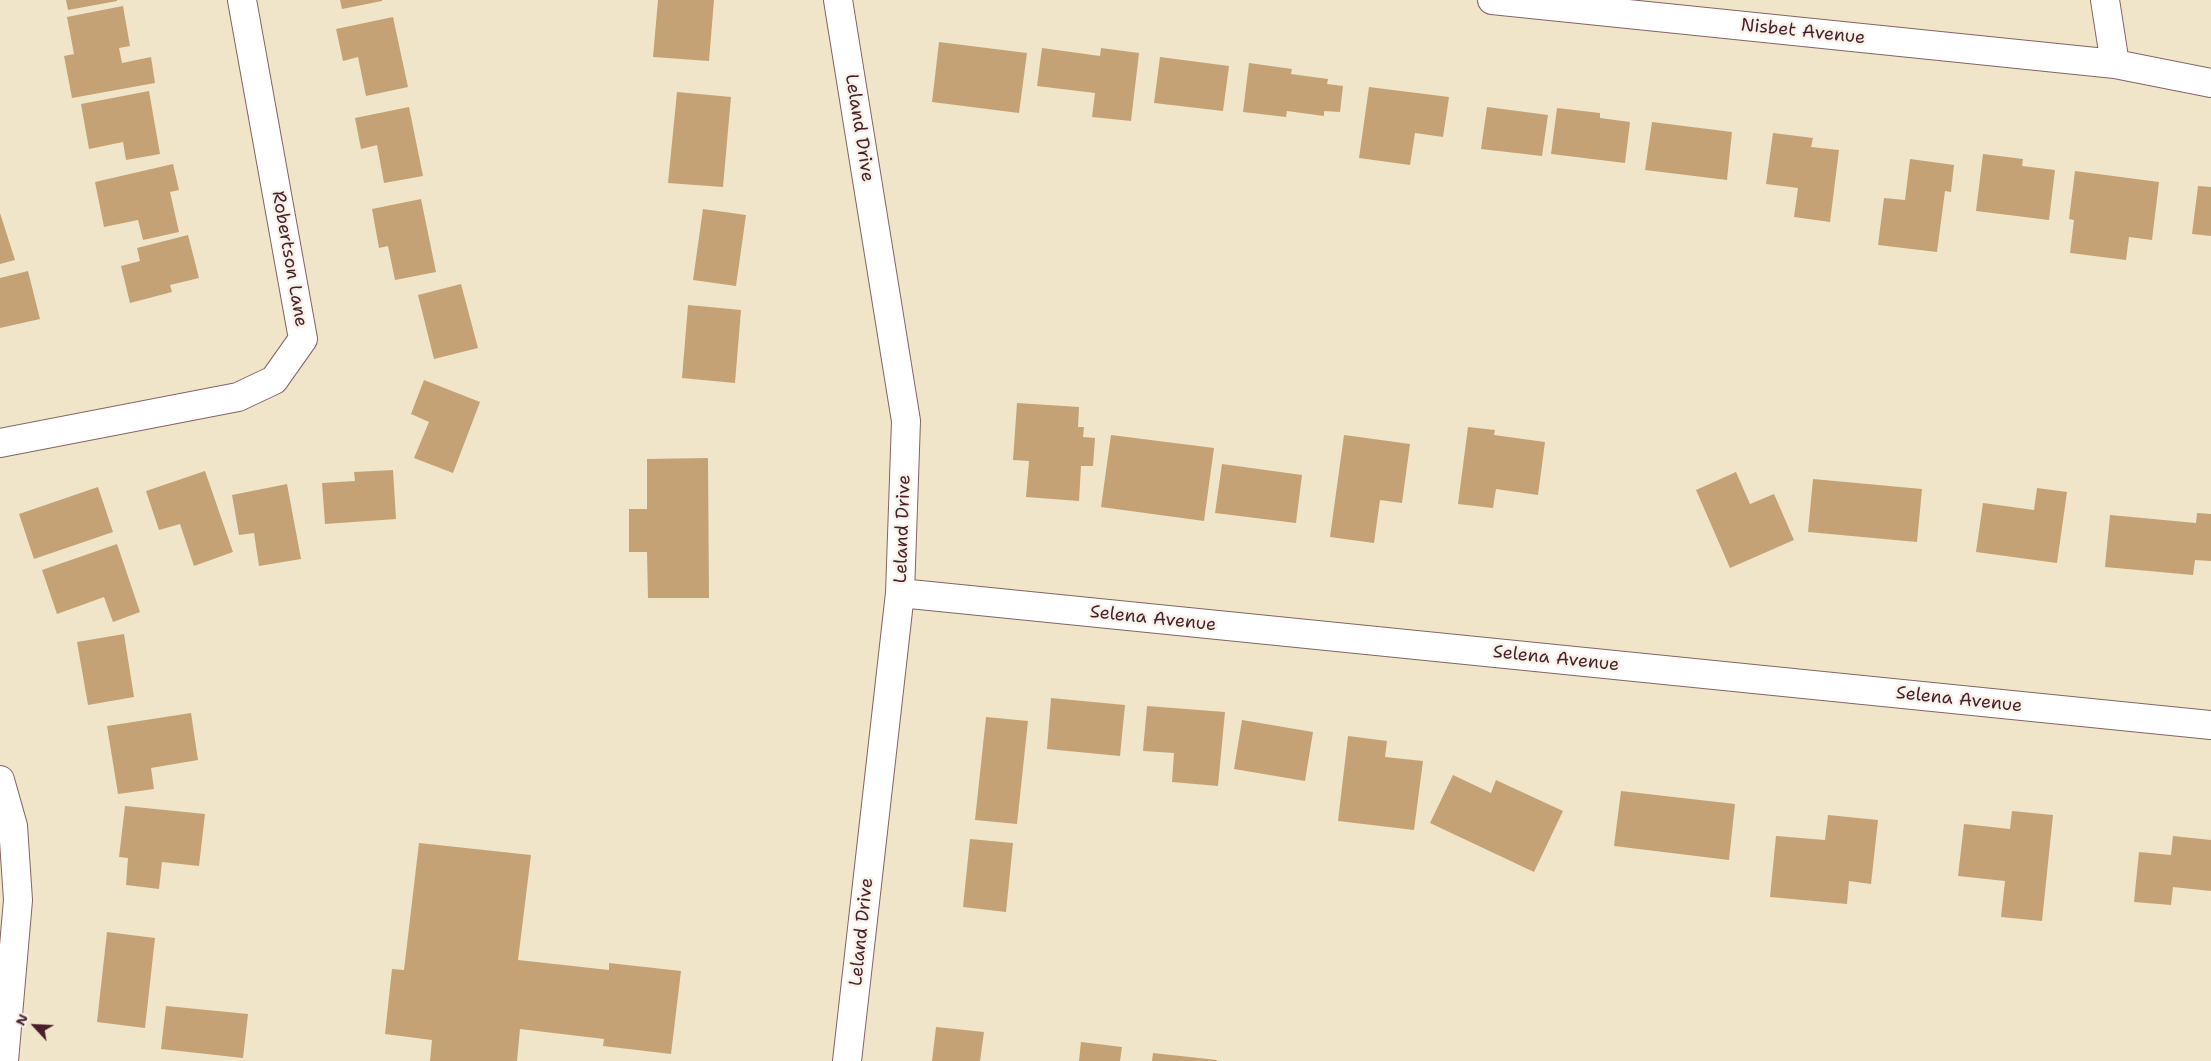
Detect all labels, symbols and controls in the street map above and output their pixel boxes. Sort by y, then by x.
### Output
street label: Nisbet Avenue [1740,15,1866,49]
street label: Leland Drive [840,73,878,183]
street label: Robertson Lane [266,189,312,329]
street label: Leland Drive [890,474,916,584]
street label: Selena Avenue [1089,602,1217,636]
street label: Selena Avenue [1492,642,1620,676]
street label: Selena Avenue [1895,683,2023,717]
street label: Leland Drive [846,877,878,987]
north arrow [10,1001,60,1051]
text: N [11,1011,32,1028]

